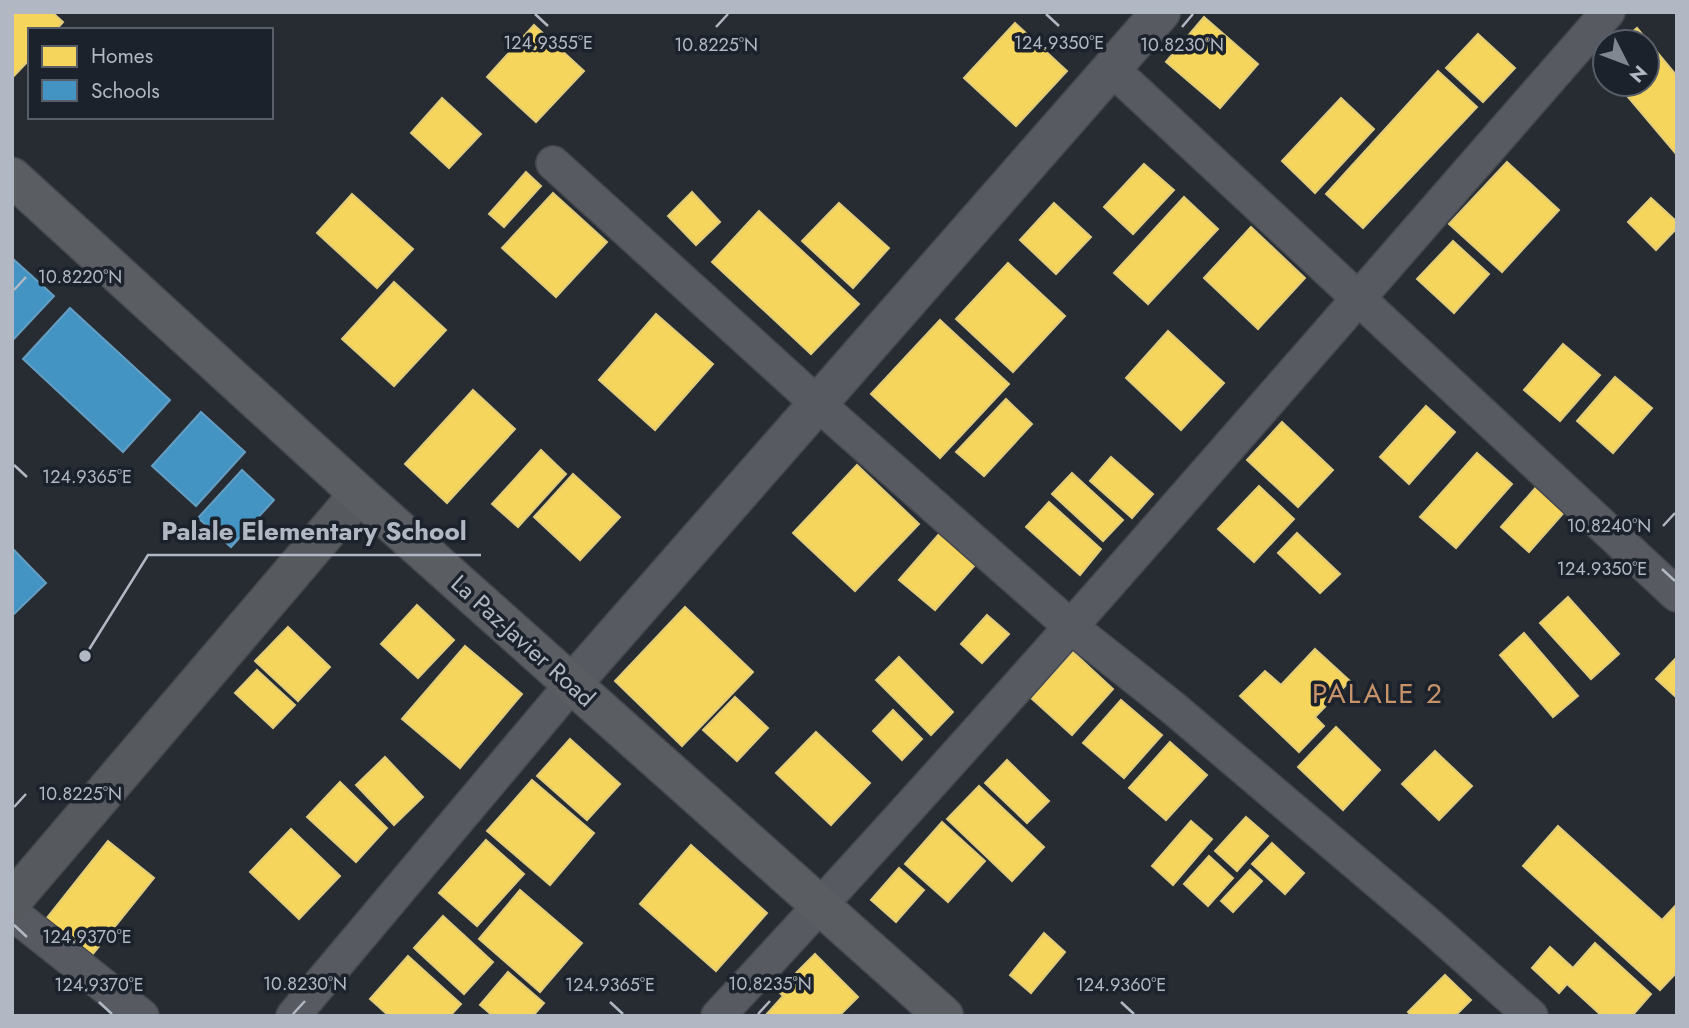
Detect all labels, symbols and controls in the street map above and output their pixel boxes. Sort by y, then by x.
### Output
legend [28,28,273,119]
north arrow [1591,28,1661,98]
text: 124.9355°E [503,30,593,56]
text: 124.9350°E [1014,30,1104,56]
text: 10.8225°N [674,32,758,58]
text: 10.8230°N [1140,32,1224,58]
text: Homes [91,41,153,71]
text: N [1623,59,1653,89]
text: Schools [91,76,160,106]
text: 10.8220°N [38,264,122,290]
text: 124.9365°E [42,464,132,490]
callout: Palale Elementary School [148,508,481,555]
text: Palale Elementary School [161,512,467,550]
text: 10.8240°N [1567,513,1651,539]
text: 124.9350°E [1557,556,1647,582]
street label: La Paz-Javier Road [444,566,603,715]
district label: PALALE 2 [1312,673,1444,714]
text: 10.8225°N [38,781,122,807]
text: 124.9370°E [42,924,132,950]
text: 10.8230°N [263,971,347,997]
text: 10.8235°N [728,971,812,997]
text: 124.9370°E [54,972,144,998]
text: 124.9365°E [565,972,655,998]
text: 124.9360°E [1076,972,1166,998]

